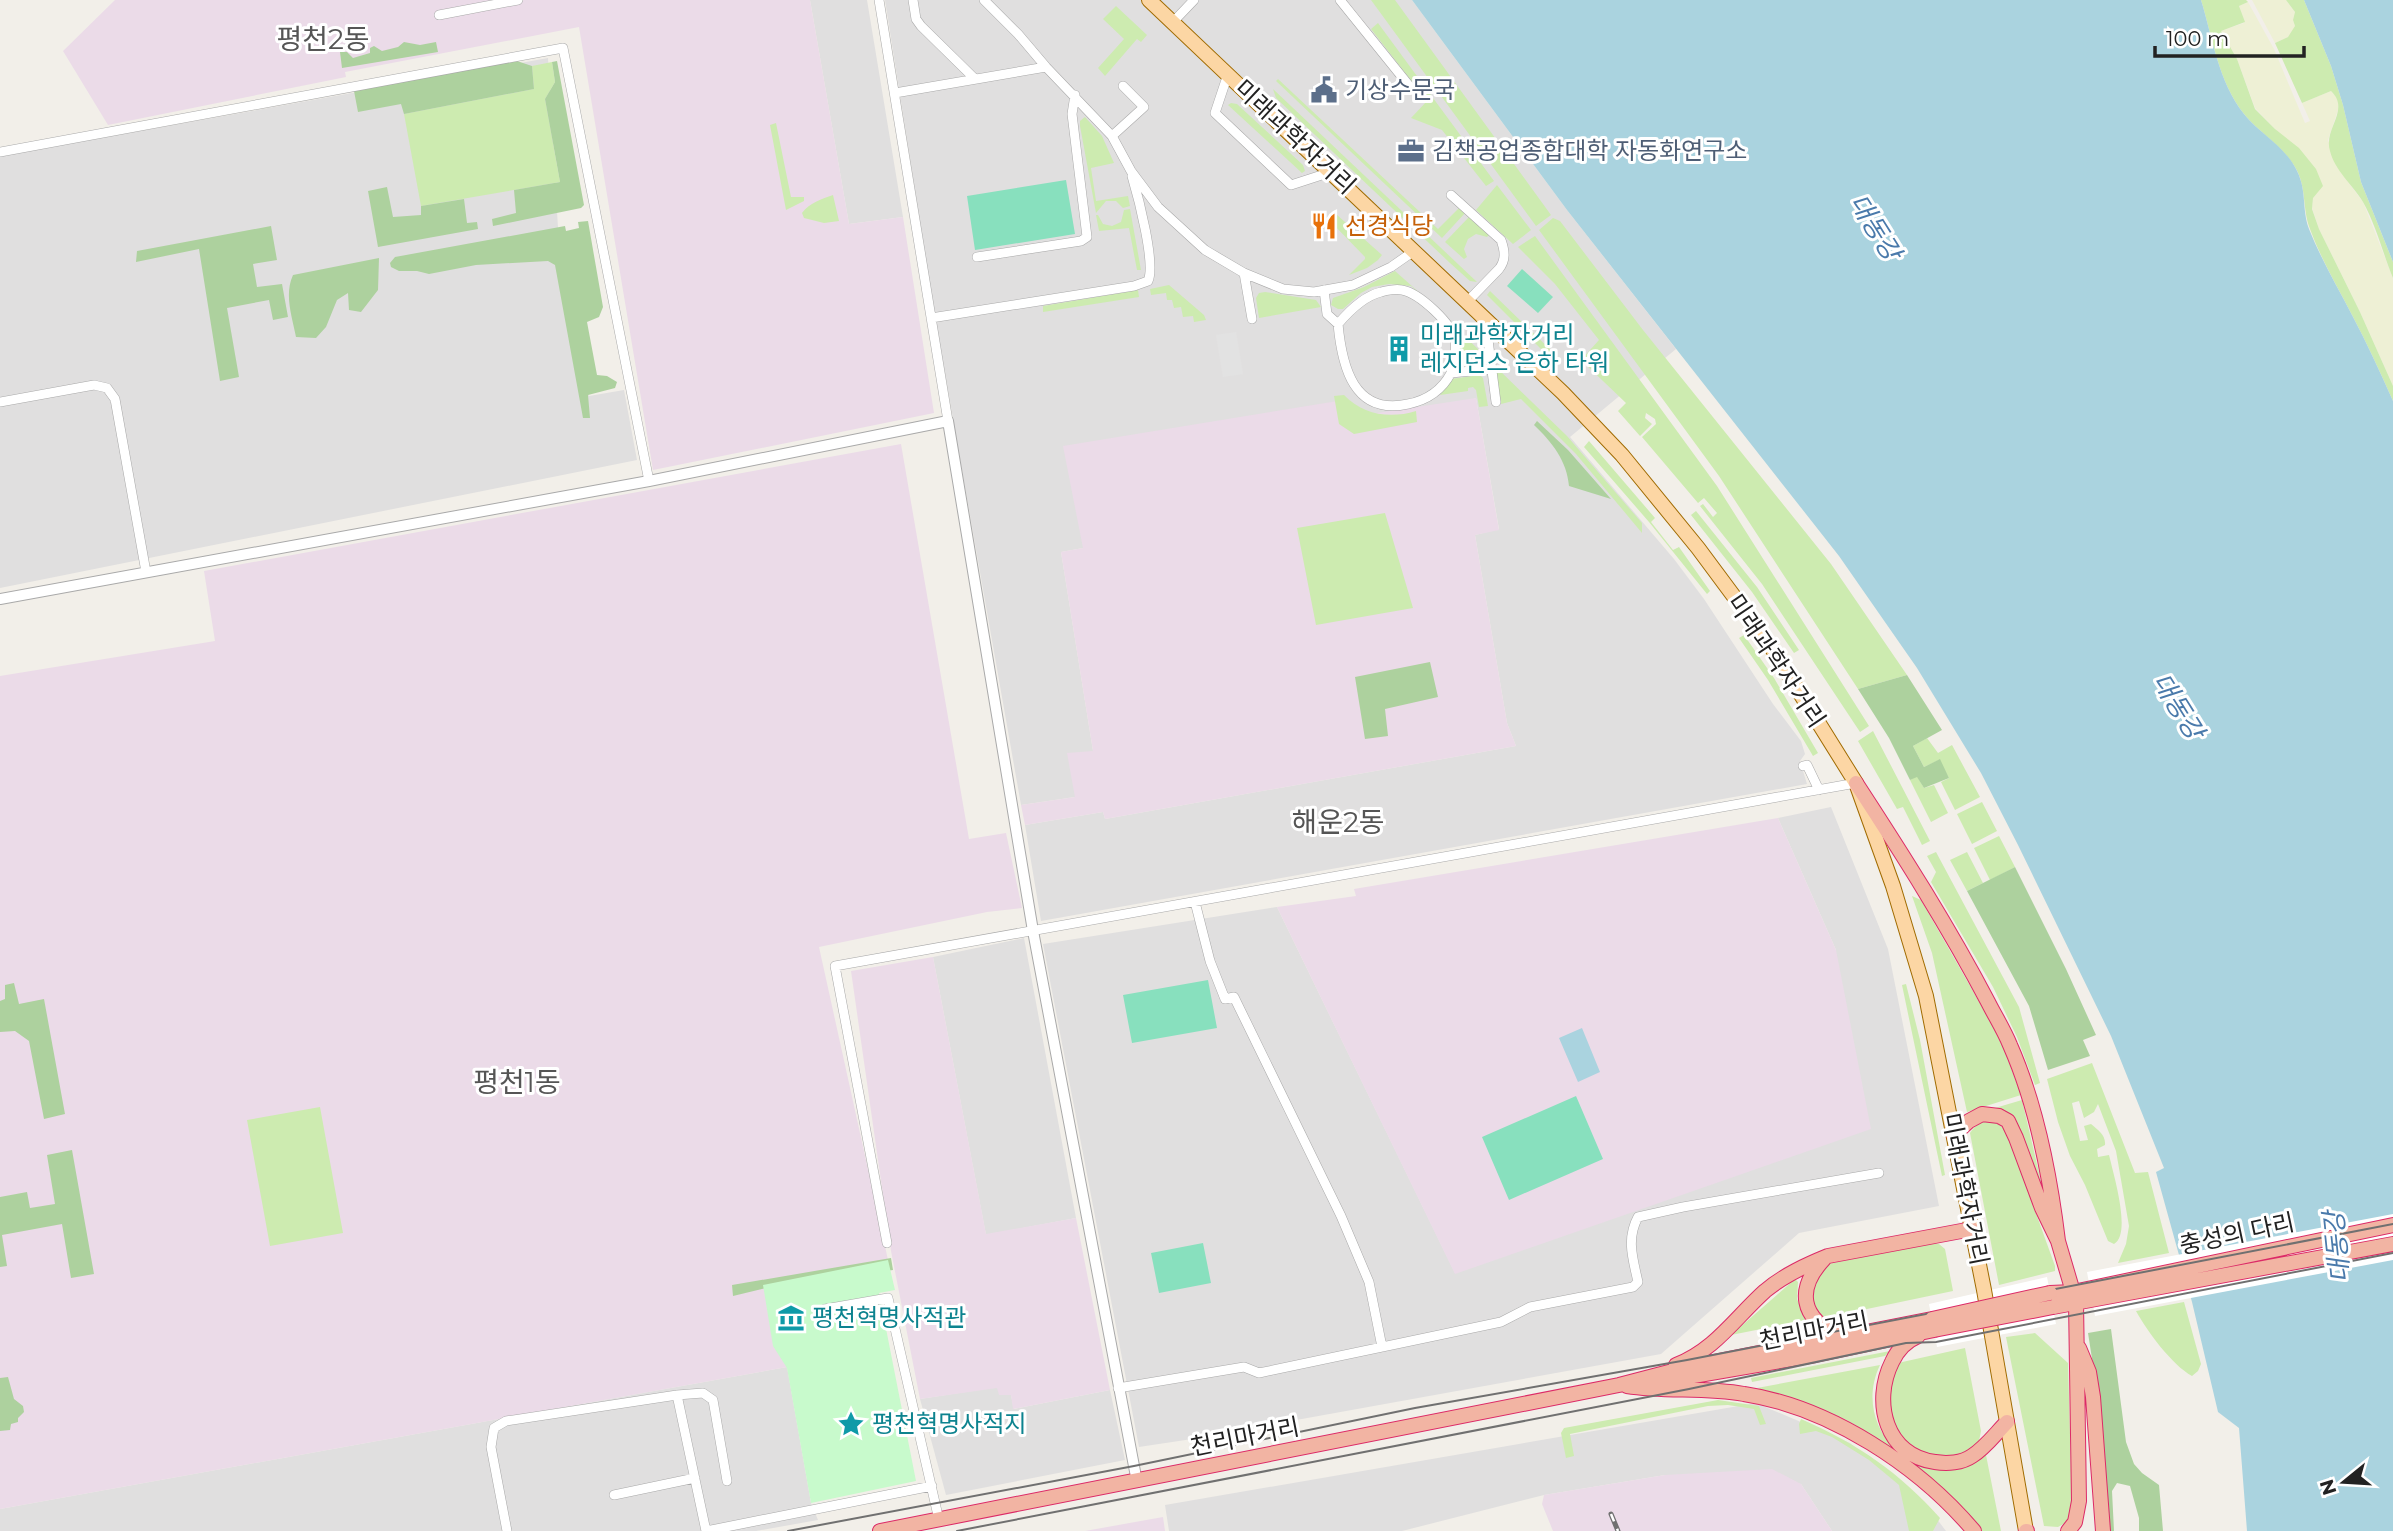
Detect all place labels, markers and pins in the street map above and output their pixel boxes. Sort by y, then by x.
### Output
public building icon: 기상수문국 [1309,75,1339,105]
place label: 기상수문국 [1345,75,1455,104]
office icon: 김책공업종합대학 자동화연구소 [1396,136,1426,166]
place label: 김책공업종합대학 자동화연구소 [1432,136,1747,165]
restaurant icon: 선경식당 [1309,211,1339,241]
place label: 선경식당 [1345,211,1433,240]
place label: 미래과학자거리 레지던스 은하 타워 [1420,320,1609,377]
building icon: 미래과학자거리 레지던스 은하 타워 [1384,334,1414,364]
museum icon: 평천혁명사적관 [776,1303,806,1333]
place label: 평천혁명사적관 [812,1303,967,1332]
place icon: 평천혁명사적지 [836,1409,866,1439]
place label: 평천혁명사적지 [872,1409,1027,1438]

